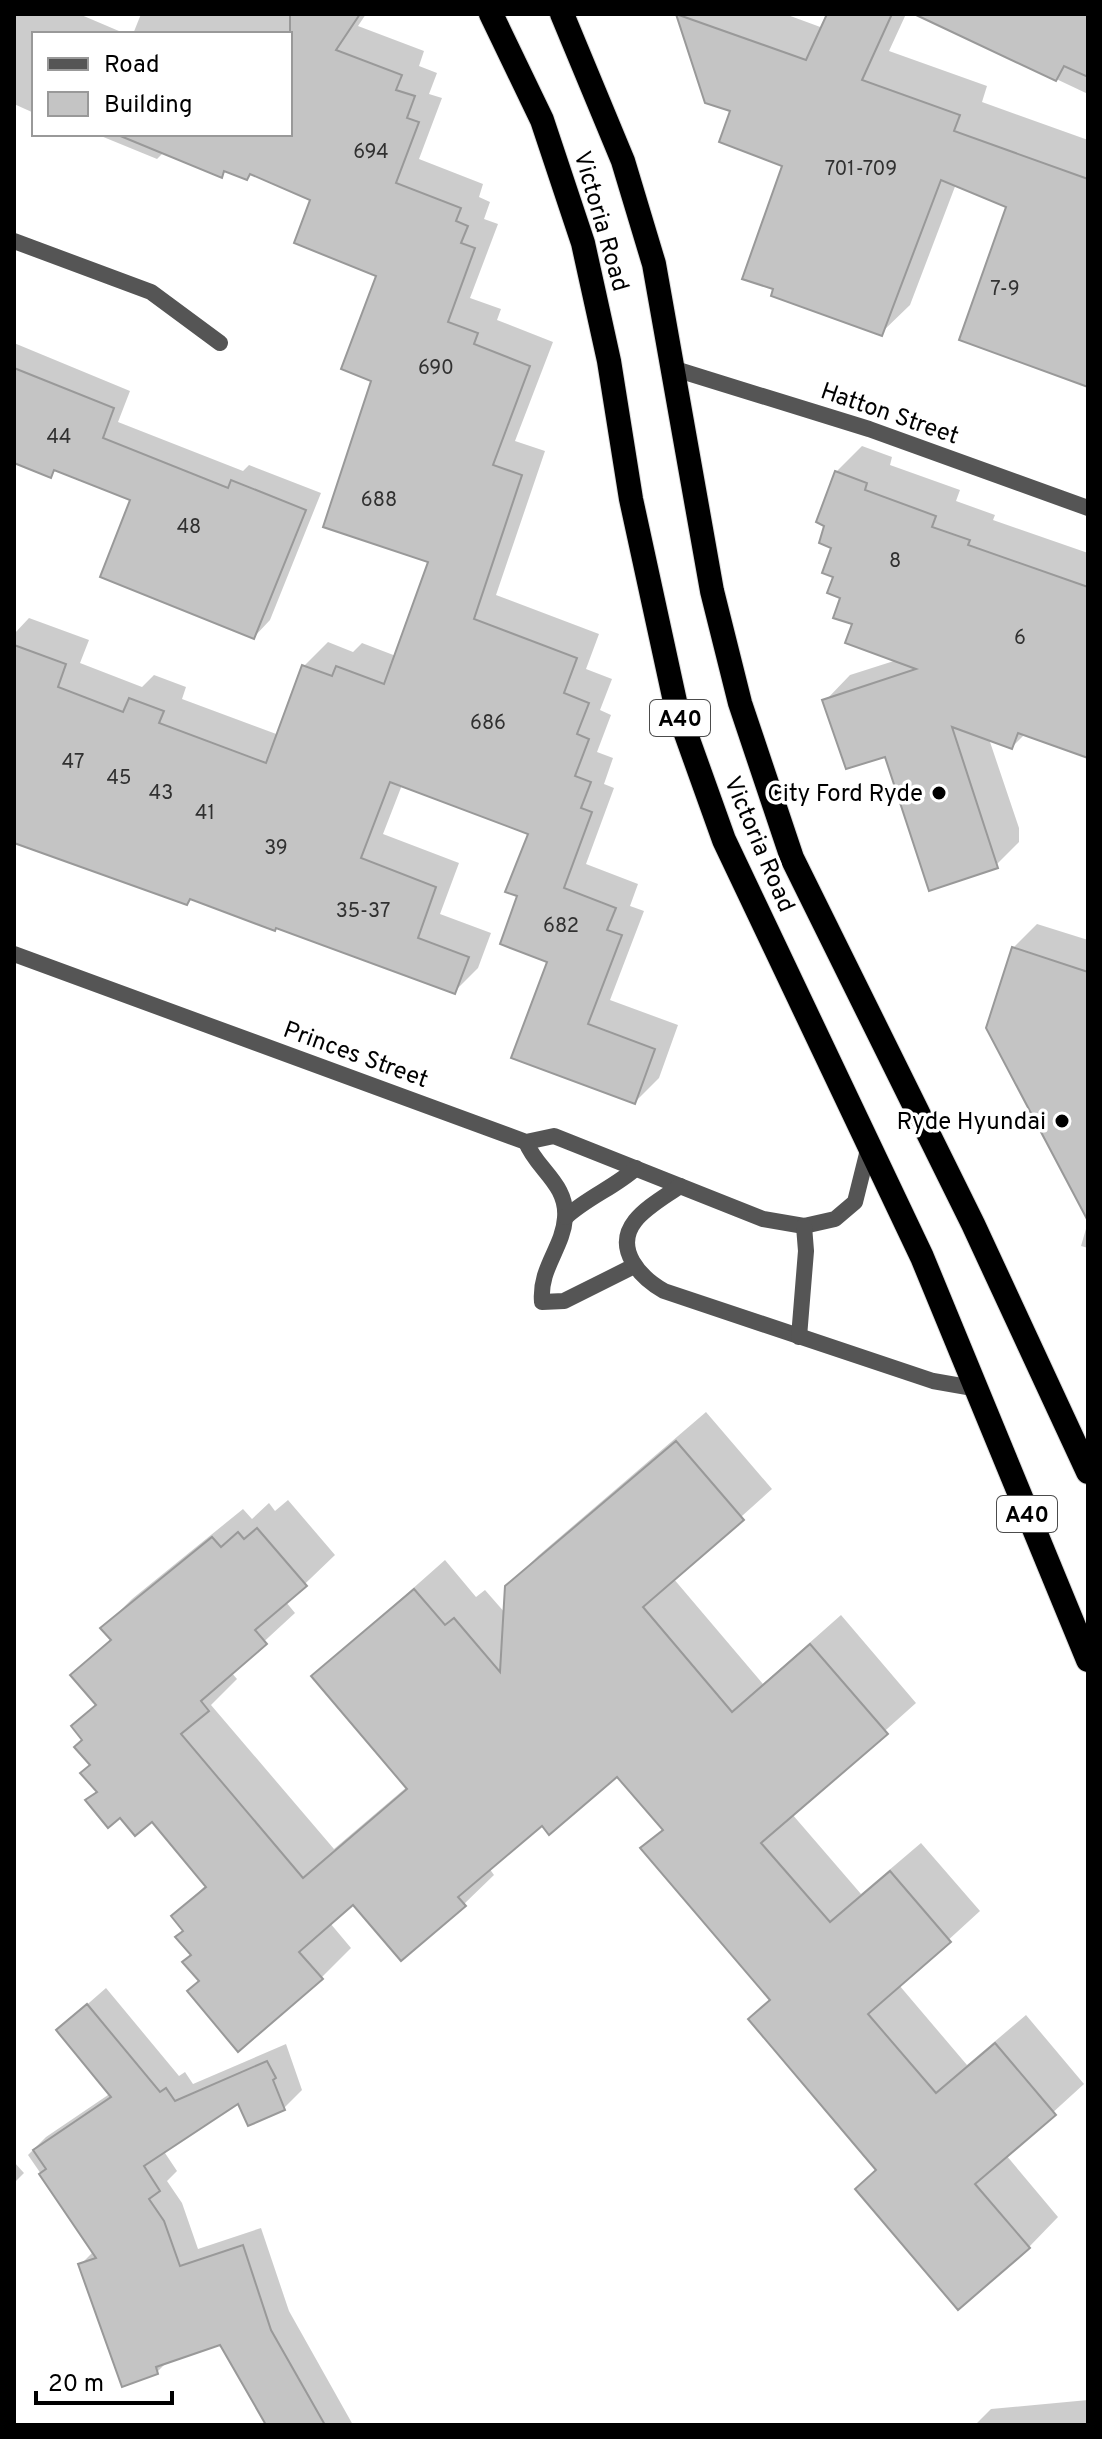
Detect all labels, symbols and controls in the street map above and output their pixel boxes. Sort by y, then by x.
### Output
legend [32,32,292,136]
text: Road [104,51,160,81]
text: Building [104,91,193,121]
house number: 694 [353,140,389,166]
street label: Victoria Road [566,148,634,295]
house number: 701-709 [825,157,897,183]
house number: 7-9 [990,277,1020,303]
house number: 690 [418,356,454,382]
street label: Hatton Street [816,377,962,453]
house number: 44 [47,425,71,451]
house number: 688 [361,488,397,514]
house number: 48 [177,515,201,541]
house number: 8 [889,549,901,575]
house number: 6 [1014,626,1026,652]
road number: A40 [650,700,710,736]
house number: 686 [470,711,506,737]
house number: 47 [62,750,84,776]
house number: 45 [107,766,131,792]
street label: Victoria Road [716,772,800,917]
place label: City Ford Ryde [767,780,923,810]
house number: 43 [149,781,173,807]
marker: City Ford Ryde [930,784,948,802]
house number: 41 [195,801,215,827]
house number: 39 [264,836,288,862]
house number: 35-37 [336,899,390,925]
house number: 682 [543,914,579,940]
street label: Princes Street [279,1016,432,1096]
place label: Ryde Hyundai [897,1108,1046,1138]
marker: Ryde Hyundai [1053,1112,1071,1130]
road number: A40 [997,1496,1057,1532]
scale bar [36,2355,172,2405]
text: 20 m [48,2370,104,2400]

